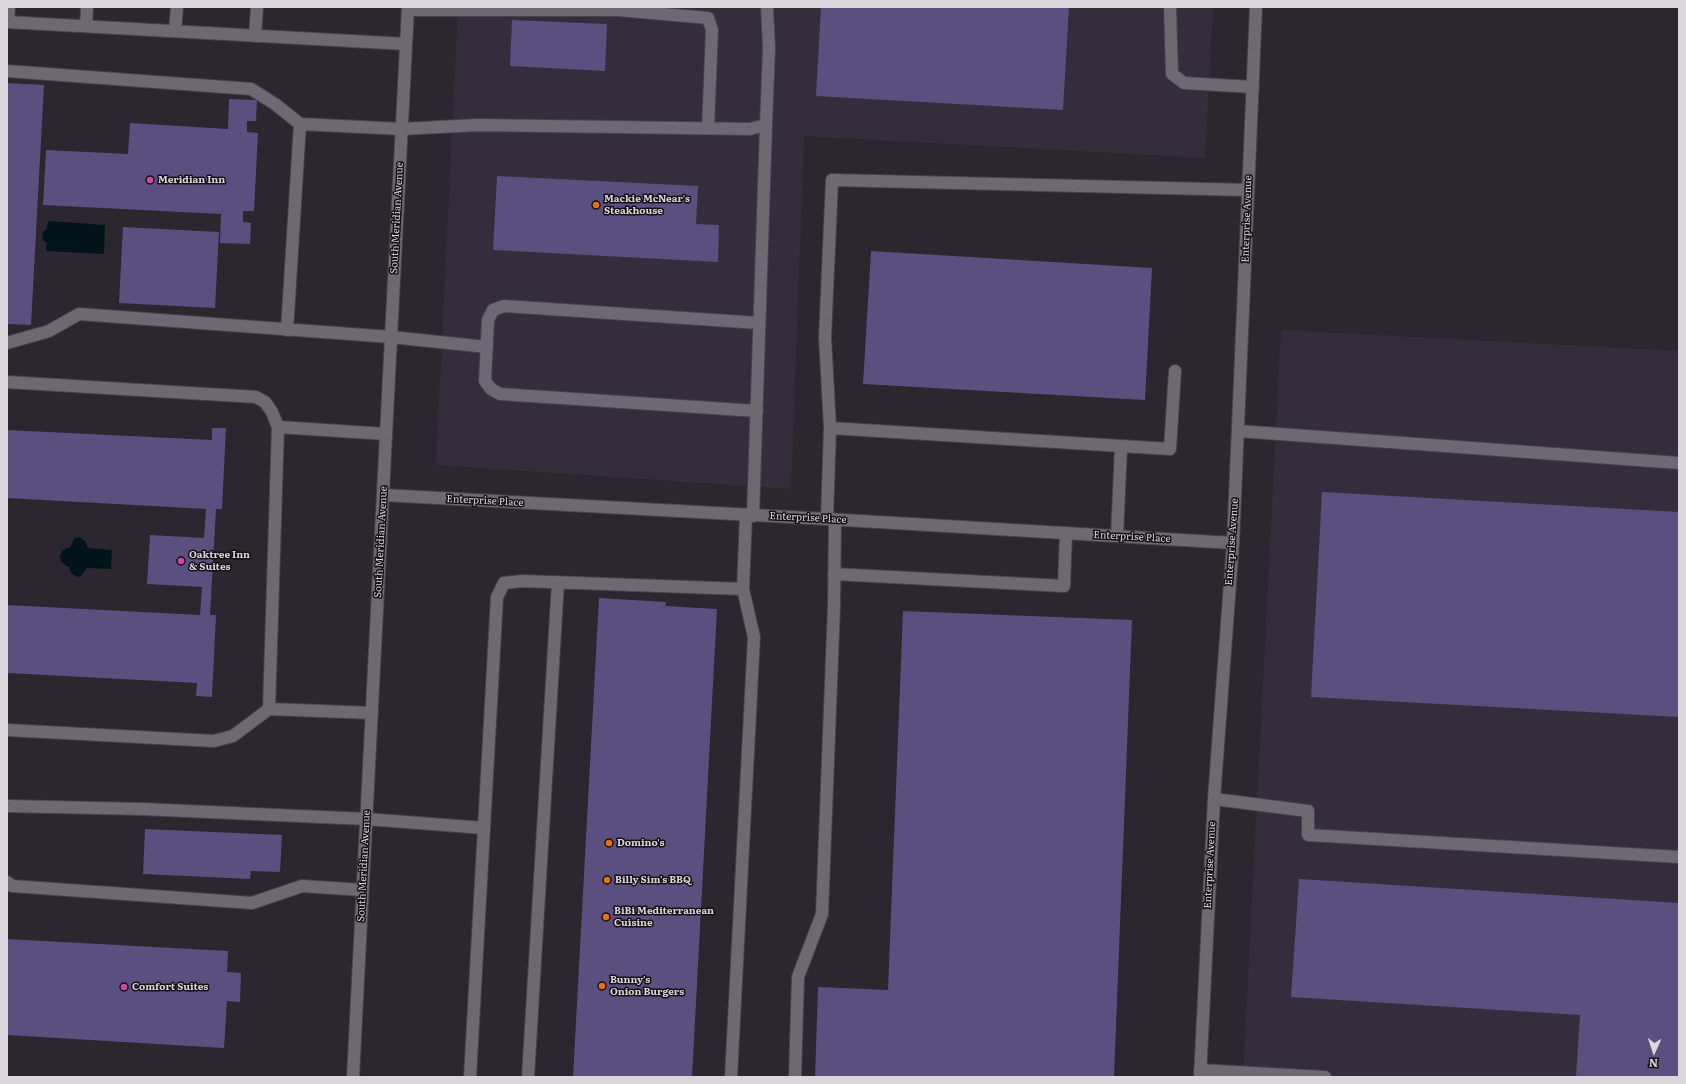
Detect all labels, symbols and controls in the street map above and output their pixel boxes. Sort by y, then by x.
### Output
street label: South Meridian Avenue [388,162,406,274]
place label: Meridian Inn [158,174,225,186]
marker: Meridian Inn [145,175,155,185]
street label: Enterprise Avenue [1239,175,1255,263]
place label: Mackie McNear's Steakhouse [604,193,690,216]
marker: Mackie McNear's Steakhouse [591,200,601,210]
street label: South Meridian Avenue [372,486,390,598]
street label: Enterprise Place [446,493,524,509]
street label: Enterprise Avenue [1223,498,1241,586]
street label: Enterprise Place [769,510,847,526]
street label: Enterprise Place [1093,529,1171,545]
place label: Oaktree Inn & Suites [189,549,250,572]
marker: Oaktree Inn & Suites [176,556,186,566]
street label: South Meridian Avenue [355,810,373,922]
street label: Enterprise Avenue [1202,821,1218,909]
place label: Domino's [617,837,665,849]
marker: Domino's [604,838,614,848]
place label: Billy Sim's BBQ [615,874,691,886]
marker: Billy Sim's BBQ [602,875,612,885]
place label: BiBi Mediterranean Cuisine [614,905,714,928]
marker: BiBi Mediterranean Cuisine [601,912,611,922]
place label: Bunny's Onion Burgers [610,974,684,998]
place label: Comfort Suites [132,981,208,993]
marker: Bunny's Onion Burgers [597,981,607,991]
marker: Comfort Suites [119,982,129,992]
north arrow [1634,1032,1674,1072]
text: N [1648,1056,1658,1072]

